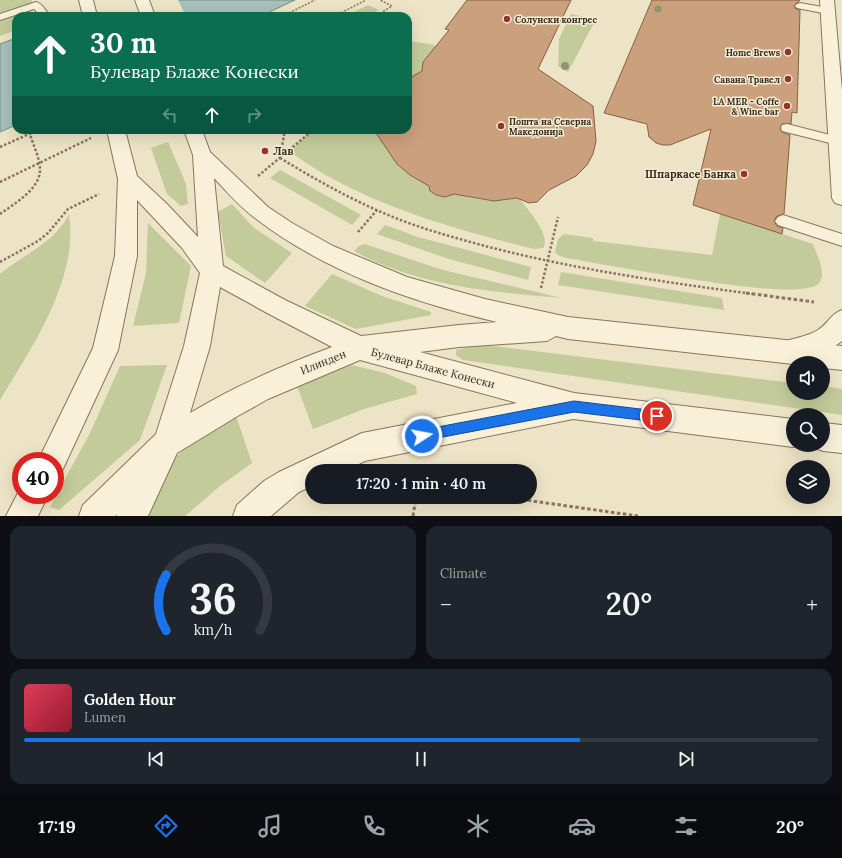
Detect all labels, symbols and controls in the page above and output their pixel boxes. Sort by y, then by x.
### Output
marker: Солунски конгрес [502,14,512,24]
place label: Солунски конгрес [515,14,597,25]
text: 30 m [90,25,157,61]
icon: ahead [24,28,76,80]
place label: Home Brews [726,47,781,58]
marker: Home Brews [783,47,793,57]
text: Булевар Блаже Конески [90,60,299,83]
place label: Савана Травел [714,74,780,85]
marker: Савана Травел [783,74,793,84]
place label: LA MER - Coffe & Wine bar [713,96,780,117]
marker: LA MER - Coffe & Wine bar [782,101,792,111]
icon: left [159,104,181,126]
icon: ahead [201,104,223,126]
icon: right [243,104,265,126]
place label: Пошта на Северна Македонија [509,116,591,137]
marker: Пошта на Северна Македонија [496,121,506,131]
place label: Лав [273,144,294,158]
marker: Лав [260,146,270,156]
place label: Шпаркасе Банка [645,167,736,181]
marker: Шпаркасе Банка [739,169,749,179]
street label: Булевар Блаже Конески [370,345,497,391]
street label: Илинден [298,346,348,378]
map controls [786,356,830,504]
button: sound [786,356,830,400]
pin [640,399,674,433]
icon: arrive [646,405,668,427]
button: search [786,408,830,452]
position arrow [401,415,443,457]
speed limit sign: 40 [12,452,64,504]
button: layers [786,460,830,504]
text: 17:20 · 1 min · 40 m [356,474,486,493]
text: Climate [440,565,487,582]
text: 36 [189,571,237,624]
text: 20° [606,585,652,623]
text: − [440,590,452,618]
text: + [806,590,818,618]
text: km/h [194,620,233,639]
text: Golden Hour [84,690,176,709]
text: Lumen [84,709,126,726]
icon: previous [145,748,167,770]
icon: pause [410,748,432,770]
icon: next [675,748,697,770]
icon: directions [152,812,180,840]
icon: music [256,812,284,840]
icon: phone [360,812,388,840]
icon: climate [464,812,492,840]
icon: car [568,812,596,840]
icon: filters [672,812,700,840]
text: 17:19 [38,815,76,838]
text: 20° [776,815,804,838]

